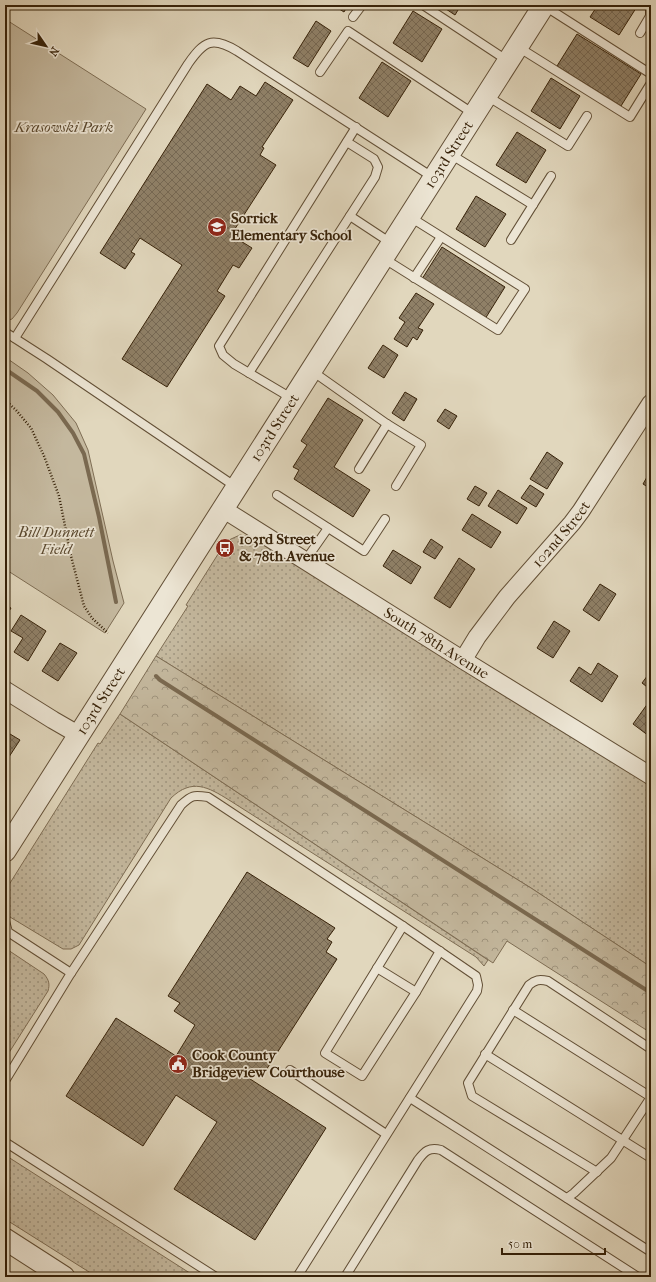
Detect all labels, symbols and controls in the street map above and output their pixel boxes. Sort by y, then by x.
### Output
north arrow [26,26,66,66]
text: N [46,44,62,59]
street label: 103rd Street [421,117,477,192]
park label: Krasowski Park [14,118,113,136]
place label: Sorrick Elementary School [231,209,353,244]
school or university icon: Sorrick Elementary School [206,216,228,238]
street label: 103rd Street [246,390,303,465]
street label: 102nd Street [528,497,594,571]
park label: Bill Dunnett Field [17,523,95,558]
place label: 103rd Street & 78th Avenue [239,530,335,565]
bus stop icon: 103rd Street & 78th Avenue [214,537,236,559]
street label: South 78th Avenue [380,603,493,683]
street label: 103rd Street [72,663,129,738]
place label: Cook County Bridgeview Courthouse [192,1046,345,1081]
public building icon: Cook County Bridgeview Courthouse [167,1053,189,1075]
scale bar [502,1230,605,1256]
text: 50 m [508,1237,532,1251]

